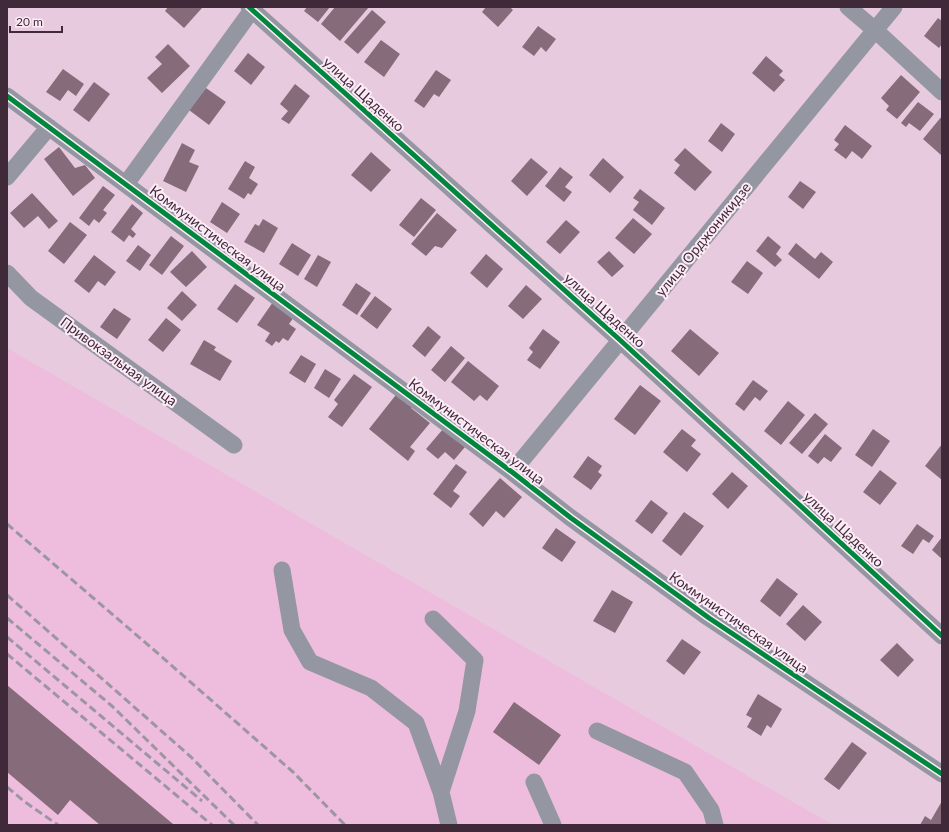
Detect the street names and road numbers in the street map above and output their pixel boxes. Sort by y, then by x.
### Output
street label: улица Щаденко [320,53,408,135]
street label: улица Орджоникидзе [652,179,754,299]
street label: Коммунистическая улица [147,181,289,295]
street label: улица Щаденко [561,269,649,351]
street label: Привокзальная улица [57,313,181,409]
street label: Коммунистическая улица [406,374,548,488]
street label: улица Щаденко [800,488,888,570]
street label: Коммунистическая улица [666,568,812,677]

